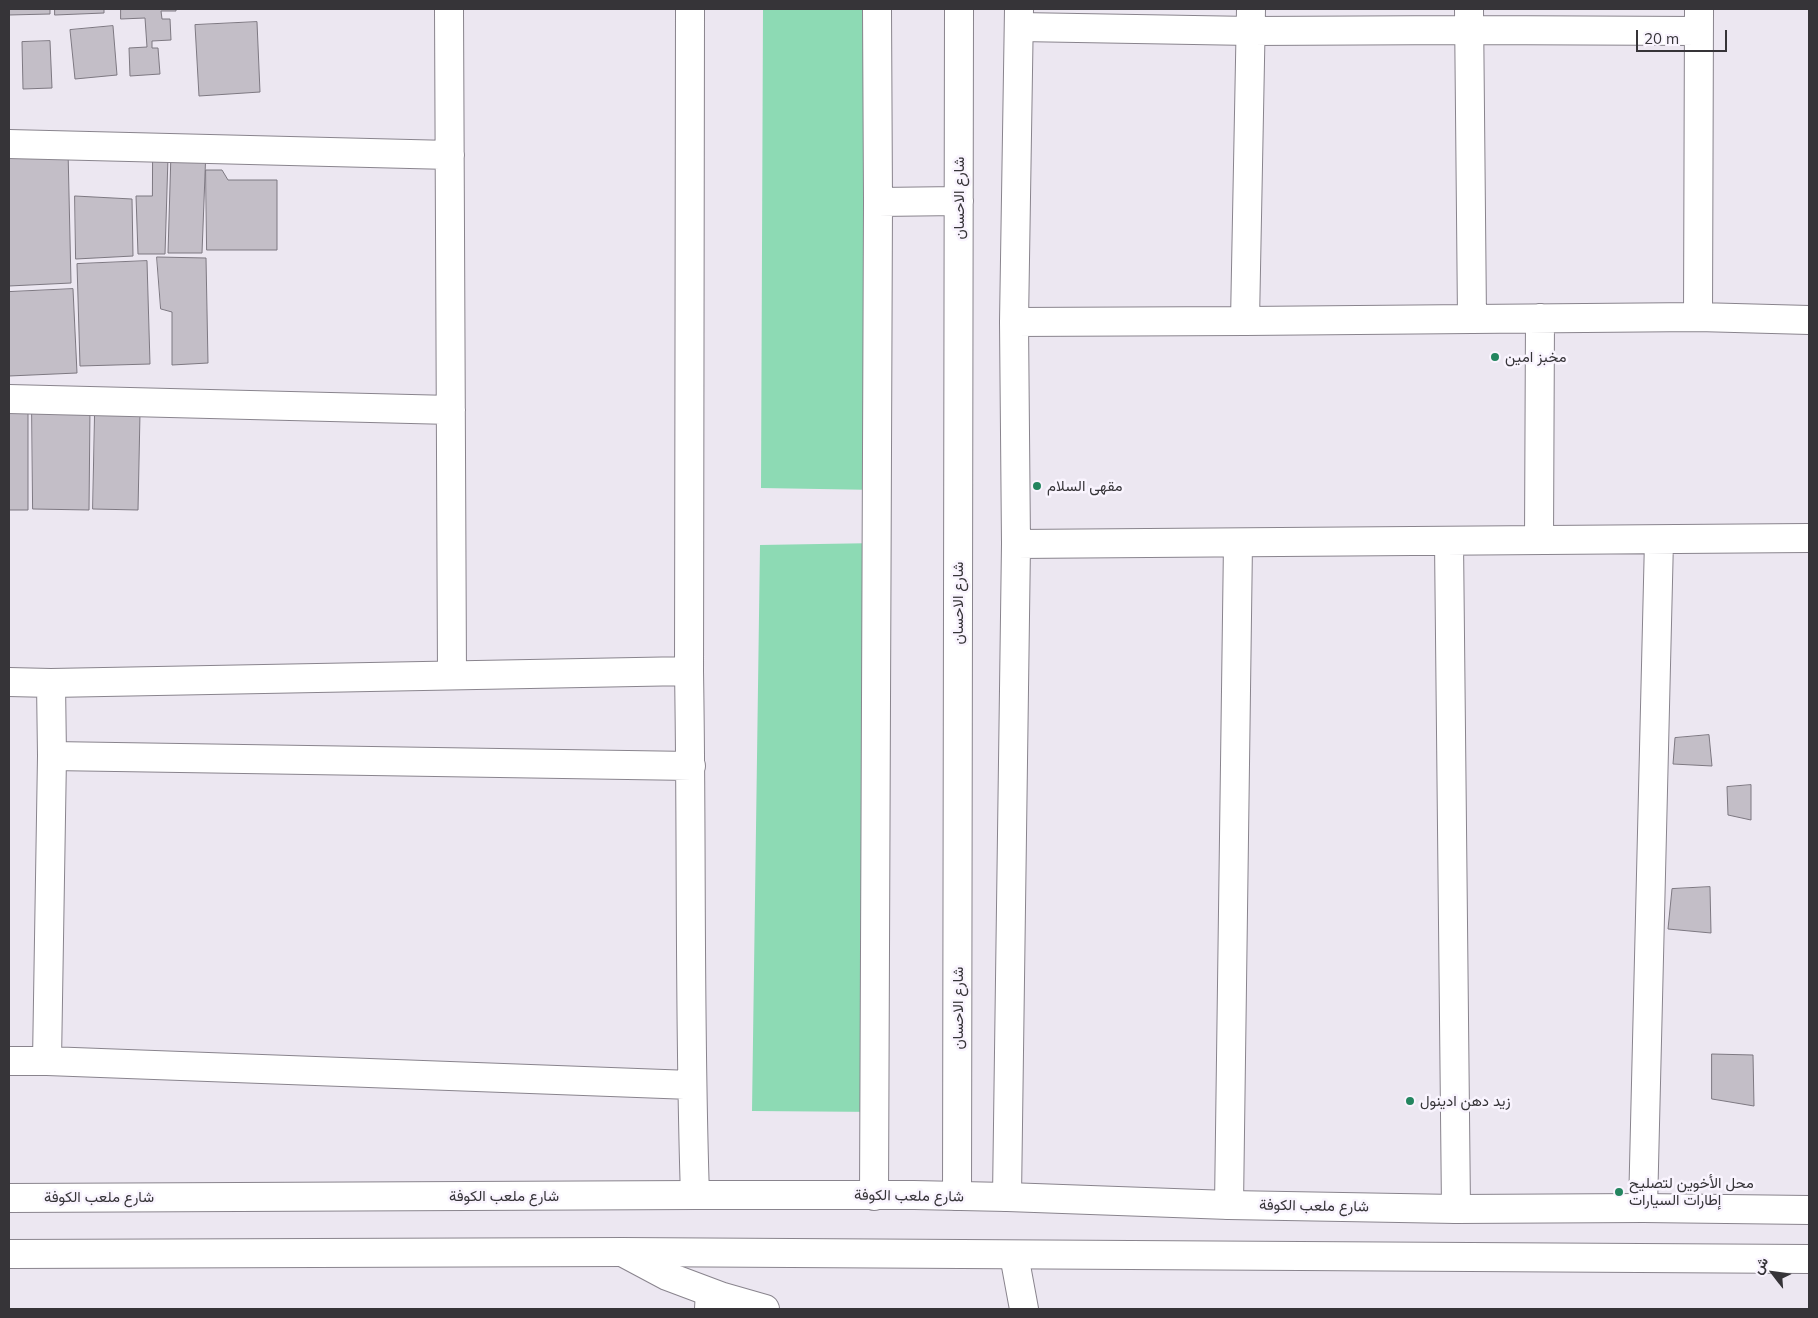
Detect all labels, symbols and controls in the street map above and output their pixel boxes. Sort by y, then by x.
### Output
scale bar [1638,20,1729,52]
text: 20 m [1644,29,1679,48]
street label: شارع الاحسان [950,157,968,239]
place label: مخبز امين [1505,348,1566,366]
marker: مخبز امين [1489,351,1501,363]
place label: مقهى السلام [1047,477,1123,495]
marker: مقهى السلام [1031,480,1043,492]
street label: شارع الاحسان [949,562,967,644]
street label: شارع الاحسان [949,967,967,1049]
place label: زيد دهن ادينول [1420,1092,1511,1110]
marker: زيد دهن ادينول [1404,1095,1416,1107]
place label: محل الأخوين لتصليح إطارات السيارات [1629,1174,1754,1209]
street label: شارع ملعب الكوفة [854,1186,964,1206]
marker: محل الأخوين لتصليح إطارات السيارات [1613,1186,1625,1198]
street label: شارع ملعب الكوفة [449,1187,559,1205]
street label: شارع ملعب الكوفة [44,1188,154,1206]
street label: شارع ملعب الكوفة [1259,1196,1369,1216]
north arrow [1748,1248,1798,1298]
text: ش [1748,1254,1772,1277]

